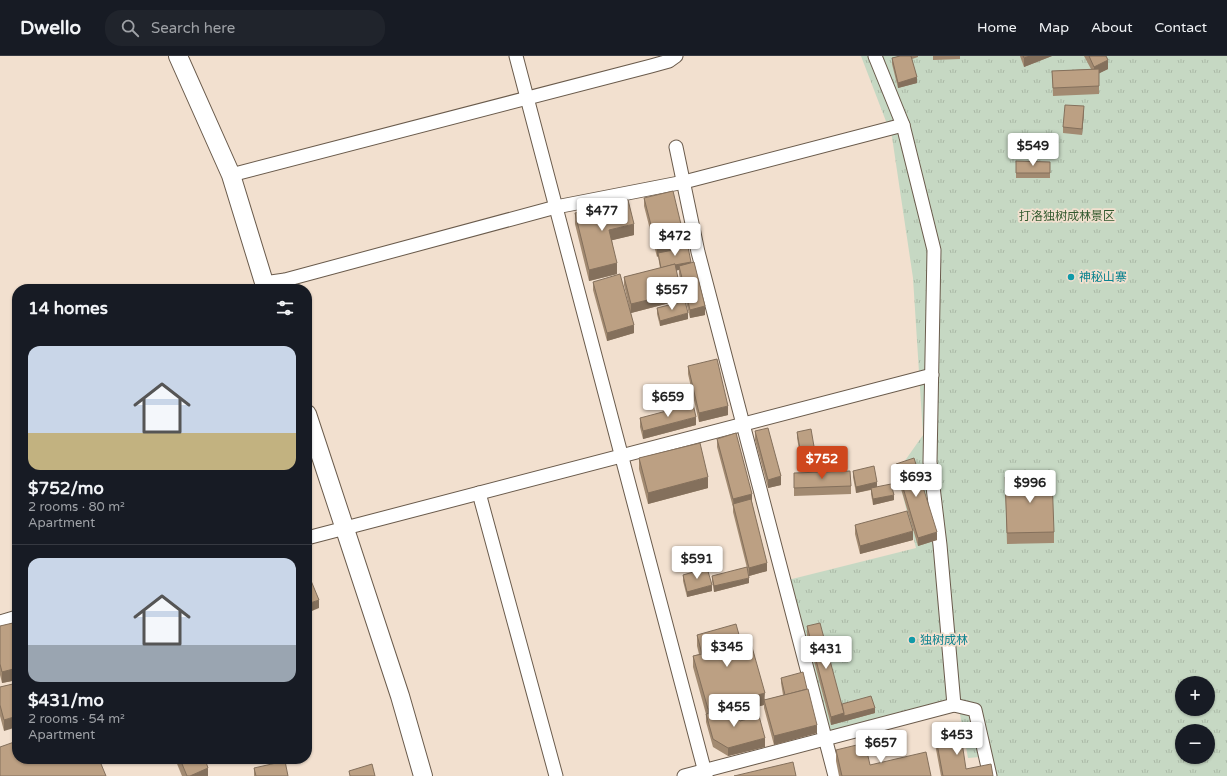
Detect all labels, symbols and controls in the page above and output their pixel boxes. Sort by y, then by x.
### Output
search box [105,10,385,46]
text: Dwello [20,17,81,39]
icon: search [119,17,141,39]
text: Search here [151,19,235,37]
text: Home [977,19,1017,36]
text: Map [1039,19,1069,36]
text: About [1091,19,1133,36]
text: Contact [1155,19,1207,36]
pin: $549 [1009,133,1057,167]
text: $549 [1017,138,1049,154]
pin: $477 [578,198,626,232]
text: $477 [586,203,618,219]
park label: 打洛独树成林景区 [1019,209,1115,223]
pin: $472 [651,223,699,257]
text: $472 [659,228,691,244]
place label: 神秘山寨 [1079,270,1127,284]
marker: 神秘山寨 [1066,272,1076,282]
pin: $557 [648,277,696,311]
text: $557 [656,282,688,298]
icon: filters [274,297,296,319]
text: 14 homes [28,298,108,319]
icon: home [126,372,198,444]
pin: $659 [644,384,692,418]
text: $659 [652,389,684,405]
pin: $752 [798,446,846,480]
text: $752 [806,451,838,467]
pin: $693 [892,464,940,498]
text: $693 [900,469,932,485]
pin: $996 [1006,470,1054,504]
text: $996 [1014,475,1046,491]
text: $752/mo [28,478,104,499]
text: 2 rooms · 80 m² [28,499,125,515]
text: Apartment [28,515,95,531]
pin: $591 [673,546,721,580]
text: $591 [681,551,713,567]
icon: home [126,584,198,656]
place label: 独树成林 [920,633,968,647]
pin: $345 [703,634,751,668]
marker: 独树成林 [907,635,917,645]
pin: $431 [802,636,850,670]
text: $345 [711,639,743,655]
text: $431 [810,641,842,657]
map controls [1175,676,1215,764]
button: + [1175,676,1215,716]
text: $431/mo [28,690,104,711]
pin: $455 [710,694,758,728]
text: $455 [718,699,750,715]
text: 2 rooms · 54 m² [28,711,125,727]
pin: $453 [933,722,981,756]
button: − [1175,724,1215,764]
text: Apartment [28,727,95,743]
text: $453 [941,727,973,743]
pin: $657 [857,730,905,764]
text: $657 [865,735,897,751]

